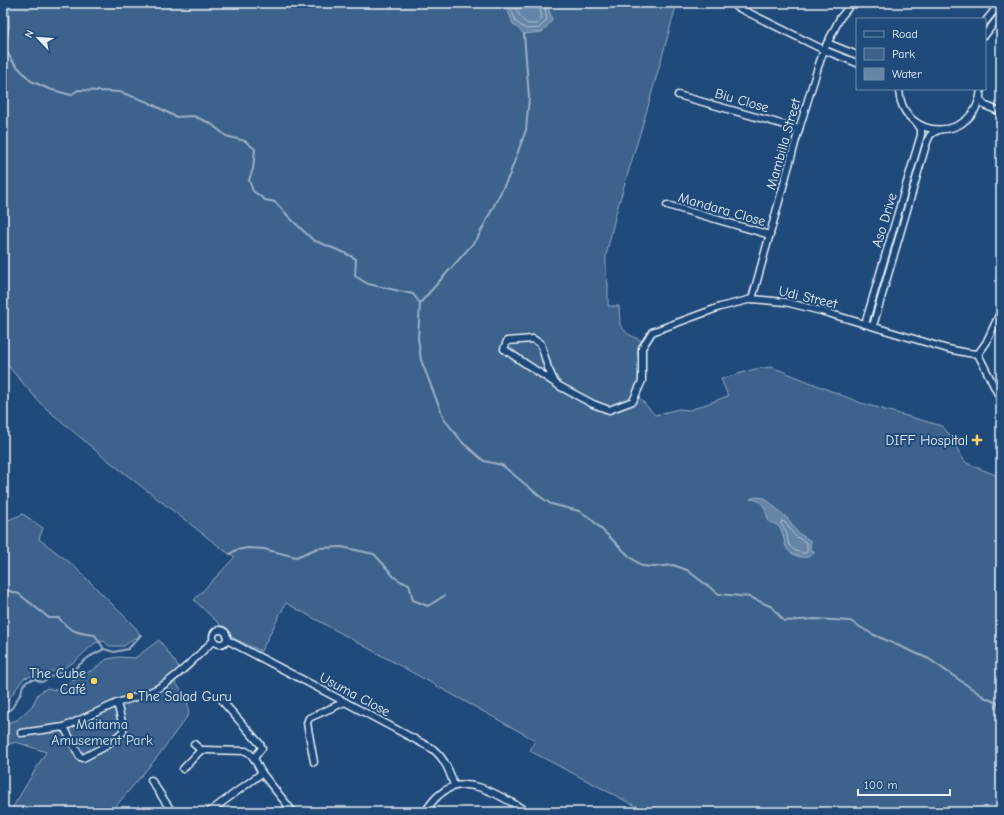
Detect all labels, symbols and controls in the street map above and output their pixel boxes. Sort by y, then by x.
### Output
north arrow [18,18,58,58]
legend [856,18,986,90]
text: Road [892,27,918,41]
text: N [22,28,37,40]
text: Park [892,47,915,61]
text: Water [892,67,922,81]
street label: Biu Close [713,85,771,116]
street label: Mambilla Street [762,96,805,192]
street label: Mandara Close [676,189,768,230]
street label: Aso Drive [868,191,901,249]
street label: Udi Street [777,282,840,313]
place label: DIFF Hospital [886,432,968,449]
marker: DIFF Hospital [971,434,983,446]
place label: The Cube Café [29,665,86,698]
street label: Usuma Close [316,669,393,720]
marker: The Cube Café [89,676,99,686]
place label: The Salad Guru [138,688,232,705]
marker: The Salad Guru [125,691,135,701]
park label: Maitama Amusement Park [51,716,153,749]
scale bar [858,771,950,797]
text: 100 m [864,778,897,792]

